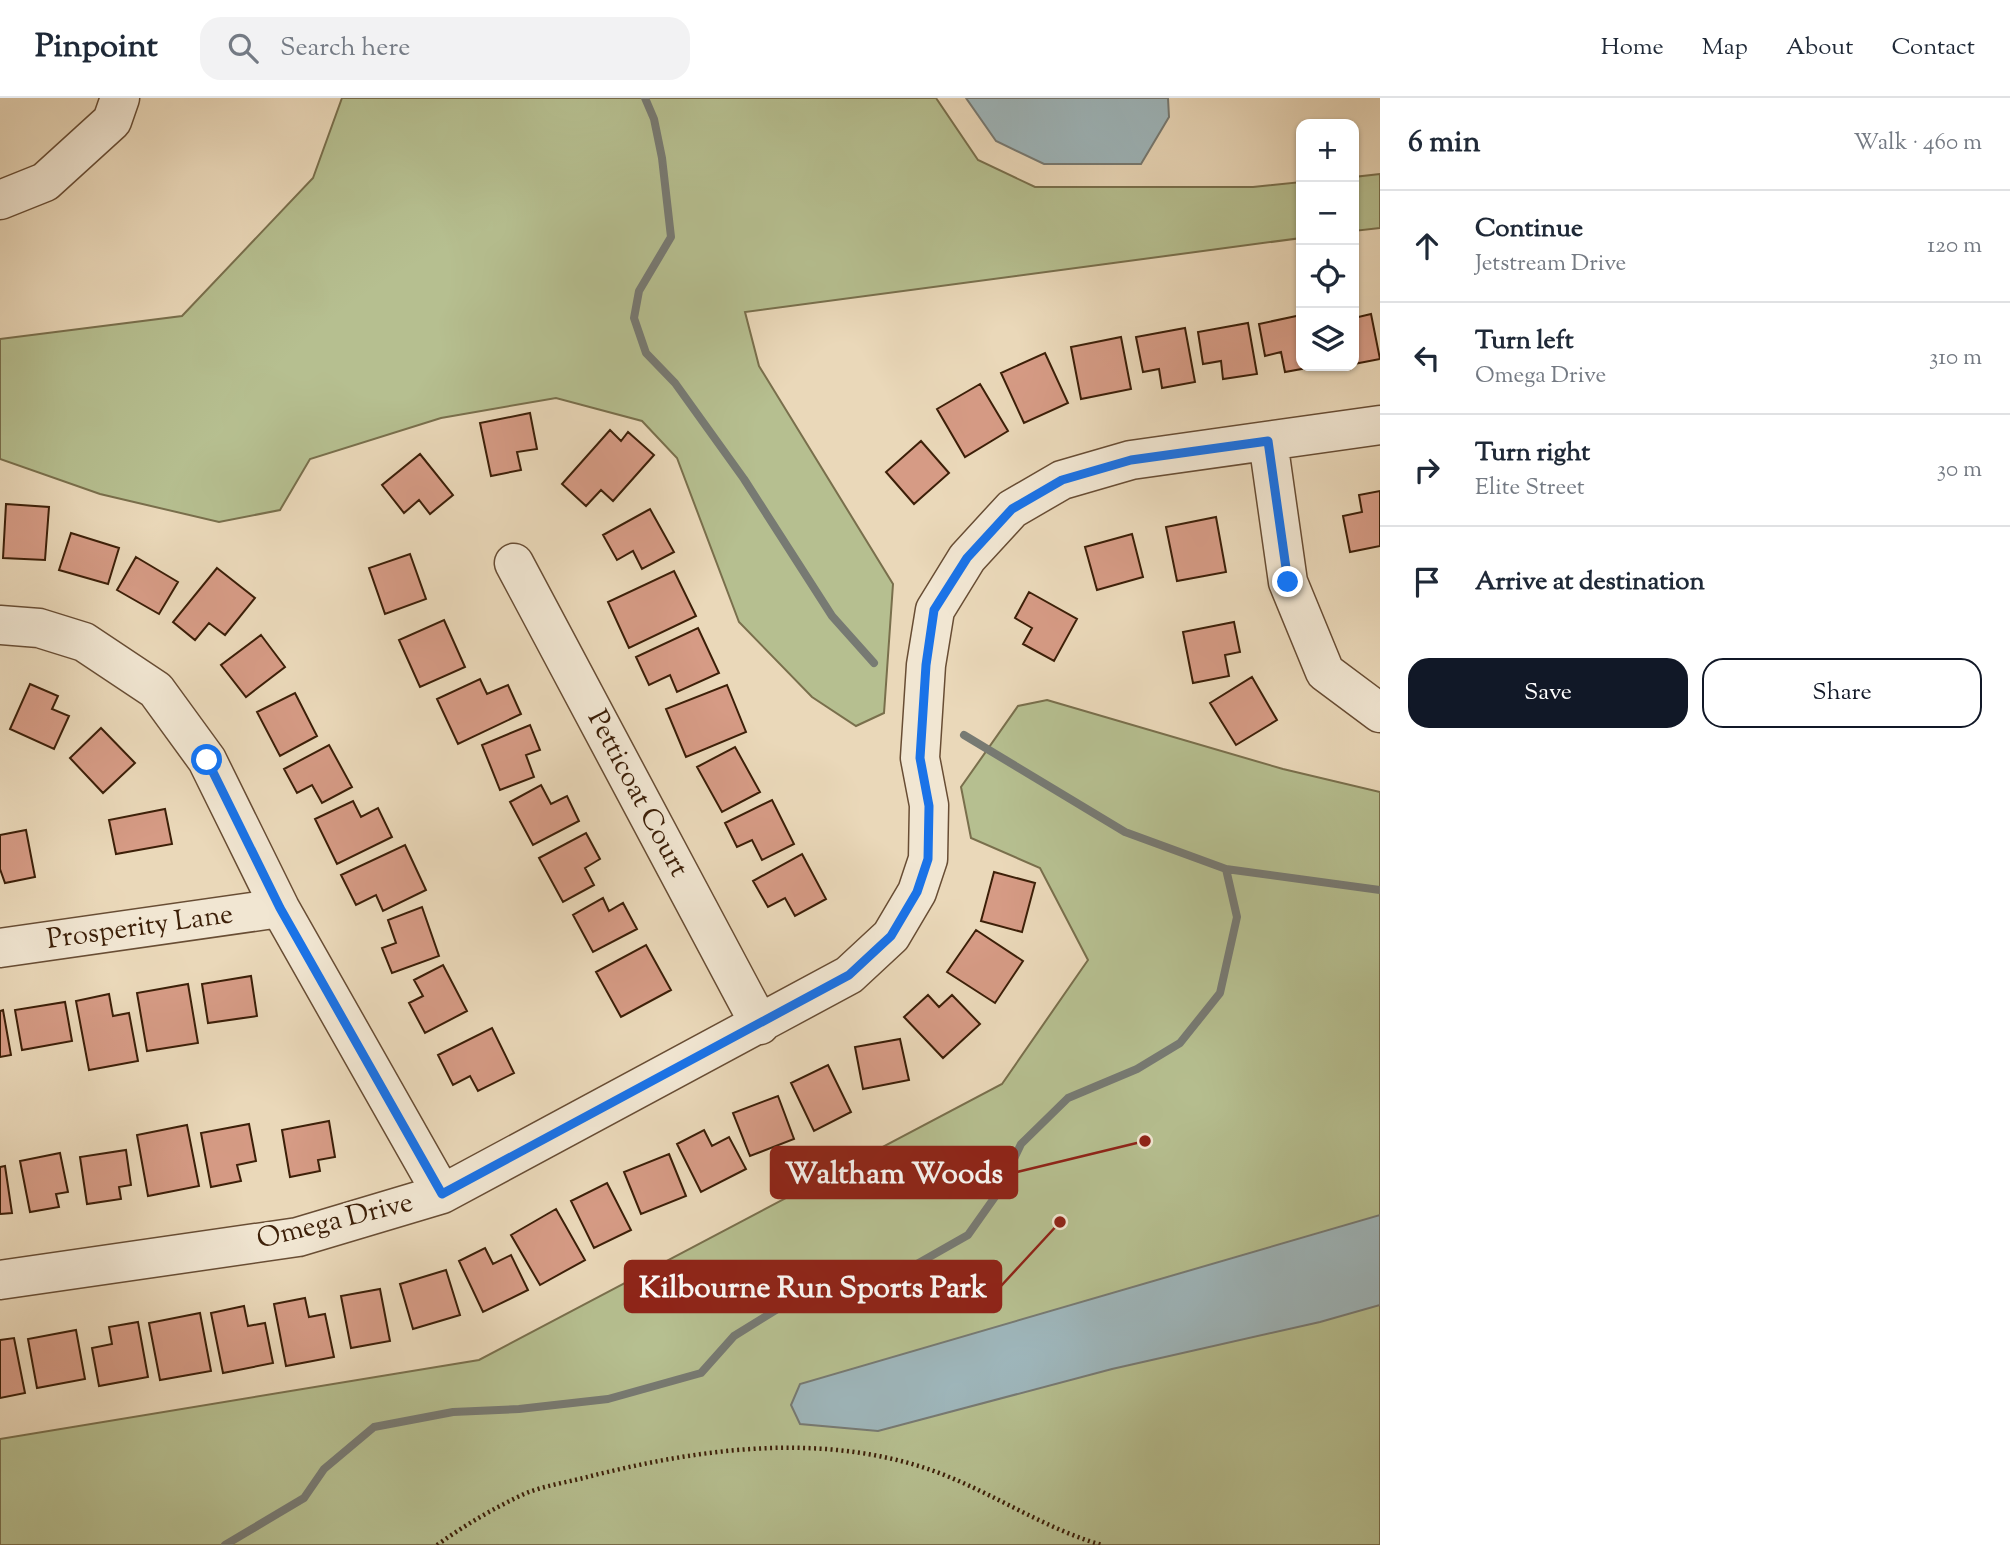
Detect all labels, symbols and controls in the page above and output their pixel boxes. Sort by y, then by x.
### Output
search box [200,17,690,80]
text: Pinpoint [35,24,158,72]
icon: search [224,29,262,67]
text: Search here [280,30,410,67]
text: Home [1601,31,1664,65]
text: Map [1702,31,1748,65]
text: About [1786,31,1853,65]
text: Contact [1891,31,1975,65]
map controls [1296,119,1359,371]
button: + [1296,119,1359,182]
text: 6 min [1408,122,1480,165]
text: Walk · 460 m [1854,127,1982,160]
button: − [1296,182,1359,245]
text: Continue [1475,211,1583,248]
icon: ahead [1408,227,1446,265]
text: 120 m [1927,230,1982,263]
button: locate [1296,245,1359,308]
text: Jetstream Drive [1475,248,1626,281]
button: layers [1296,308,1359,371]
text: Turn left [1475,323,1574,360]
icon: left [1408,339,1446,377]
text: 310 m [1929,342,1982,375]
text: Omega Drive [1475,360,1606,393]
text: Turn right [1475,435,1590,472]
icon: right [1408,451,1446,489]
text: 30 m [1937,454,1982,487]
text: Elite Street [1475,472,1585,505]
icon: arrive [1408,563,1446,601]
text: Arrive at destination [1475,564,1705,601]
route end [1272,566,1303,597]
button: Save [1408,658,1688,728]
button: Share [1702,658,1982,728]
street label: Petticoat Court [576,703,698,885]
route start [191,744,222,775]
street label: Prosperity Lane [44,895,236,961]
callout: Waltham Woods [771,1147,1017,1198]
text: Waltham Woods [785,1154,1003,1197]
street label: Omega Drive [253,1183,417,1261]
callout: Kilbourne Run Sports Park [625,1261,1001,1312]
text: Kilbourne Run Sports Park [639,1268,988,1311]

